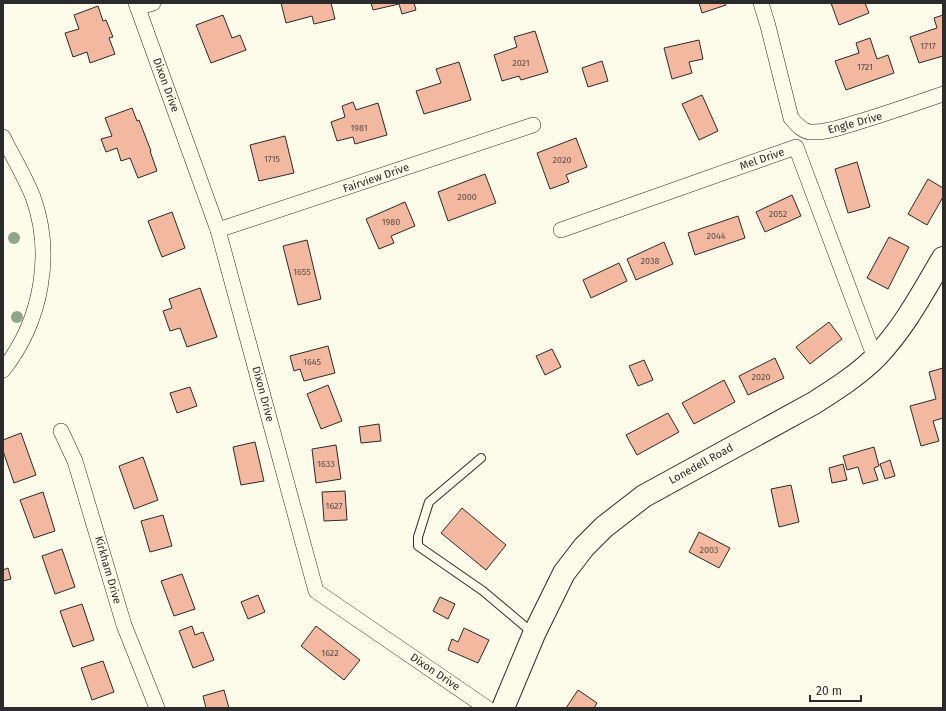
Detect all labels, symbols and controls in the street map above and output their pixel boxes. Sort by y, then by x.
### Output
house number: 1717 [920,41,936,51]
street label: Dixon Drive [150,56,182,114]
house number: 2021 [512,58,530,68]
house number: 1721 [857,62,873,72]
street label: Engle Drive [826,109,884,137]
house number: 1981 [350,123,368,133]
street label: Mel Drive [738,145,786,173]
house number: 1715 [264,154,281,164]
house number: 2020 [553,155,571,165]
street label: Fairview Drive [341,161,411,195]
house number: 2000 [457,192,477,202]
house number: 2052 [769,209,787,219]
house number: 1980 [382,217,400,227]
house number: 2044 [706,231,726,241]
house number: 2038 [641,256,659,266]
house number: 1655 [293,267,311,277]
house number: 1645 [303,357,321,367]
street label: Dixon Drive [249,365,277,423]
house number: 2020 [752,372,770,382]
street label: Lonedell Road [667,441,735,487]
house number: 1633 [317,459,335,469]
house number: 1627 [326,501,342,511]
street label: Kirkham Drive [92,535,124,605]
house number: 2003 [700,545,718,555]
house number: 1622 [321,648,339,658]
street label: Dixon Drive [408,651,462,693]
scale bar [810,677,861,703]
text: 20 m [816,684,842,698]

